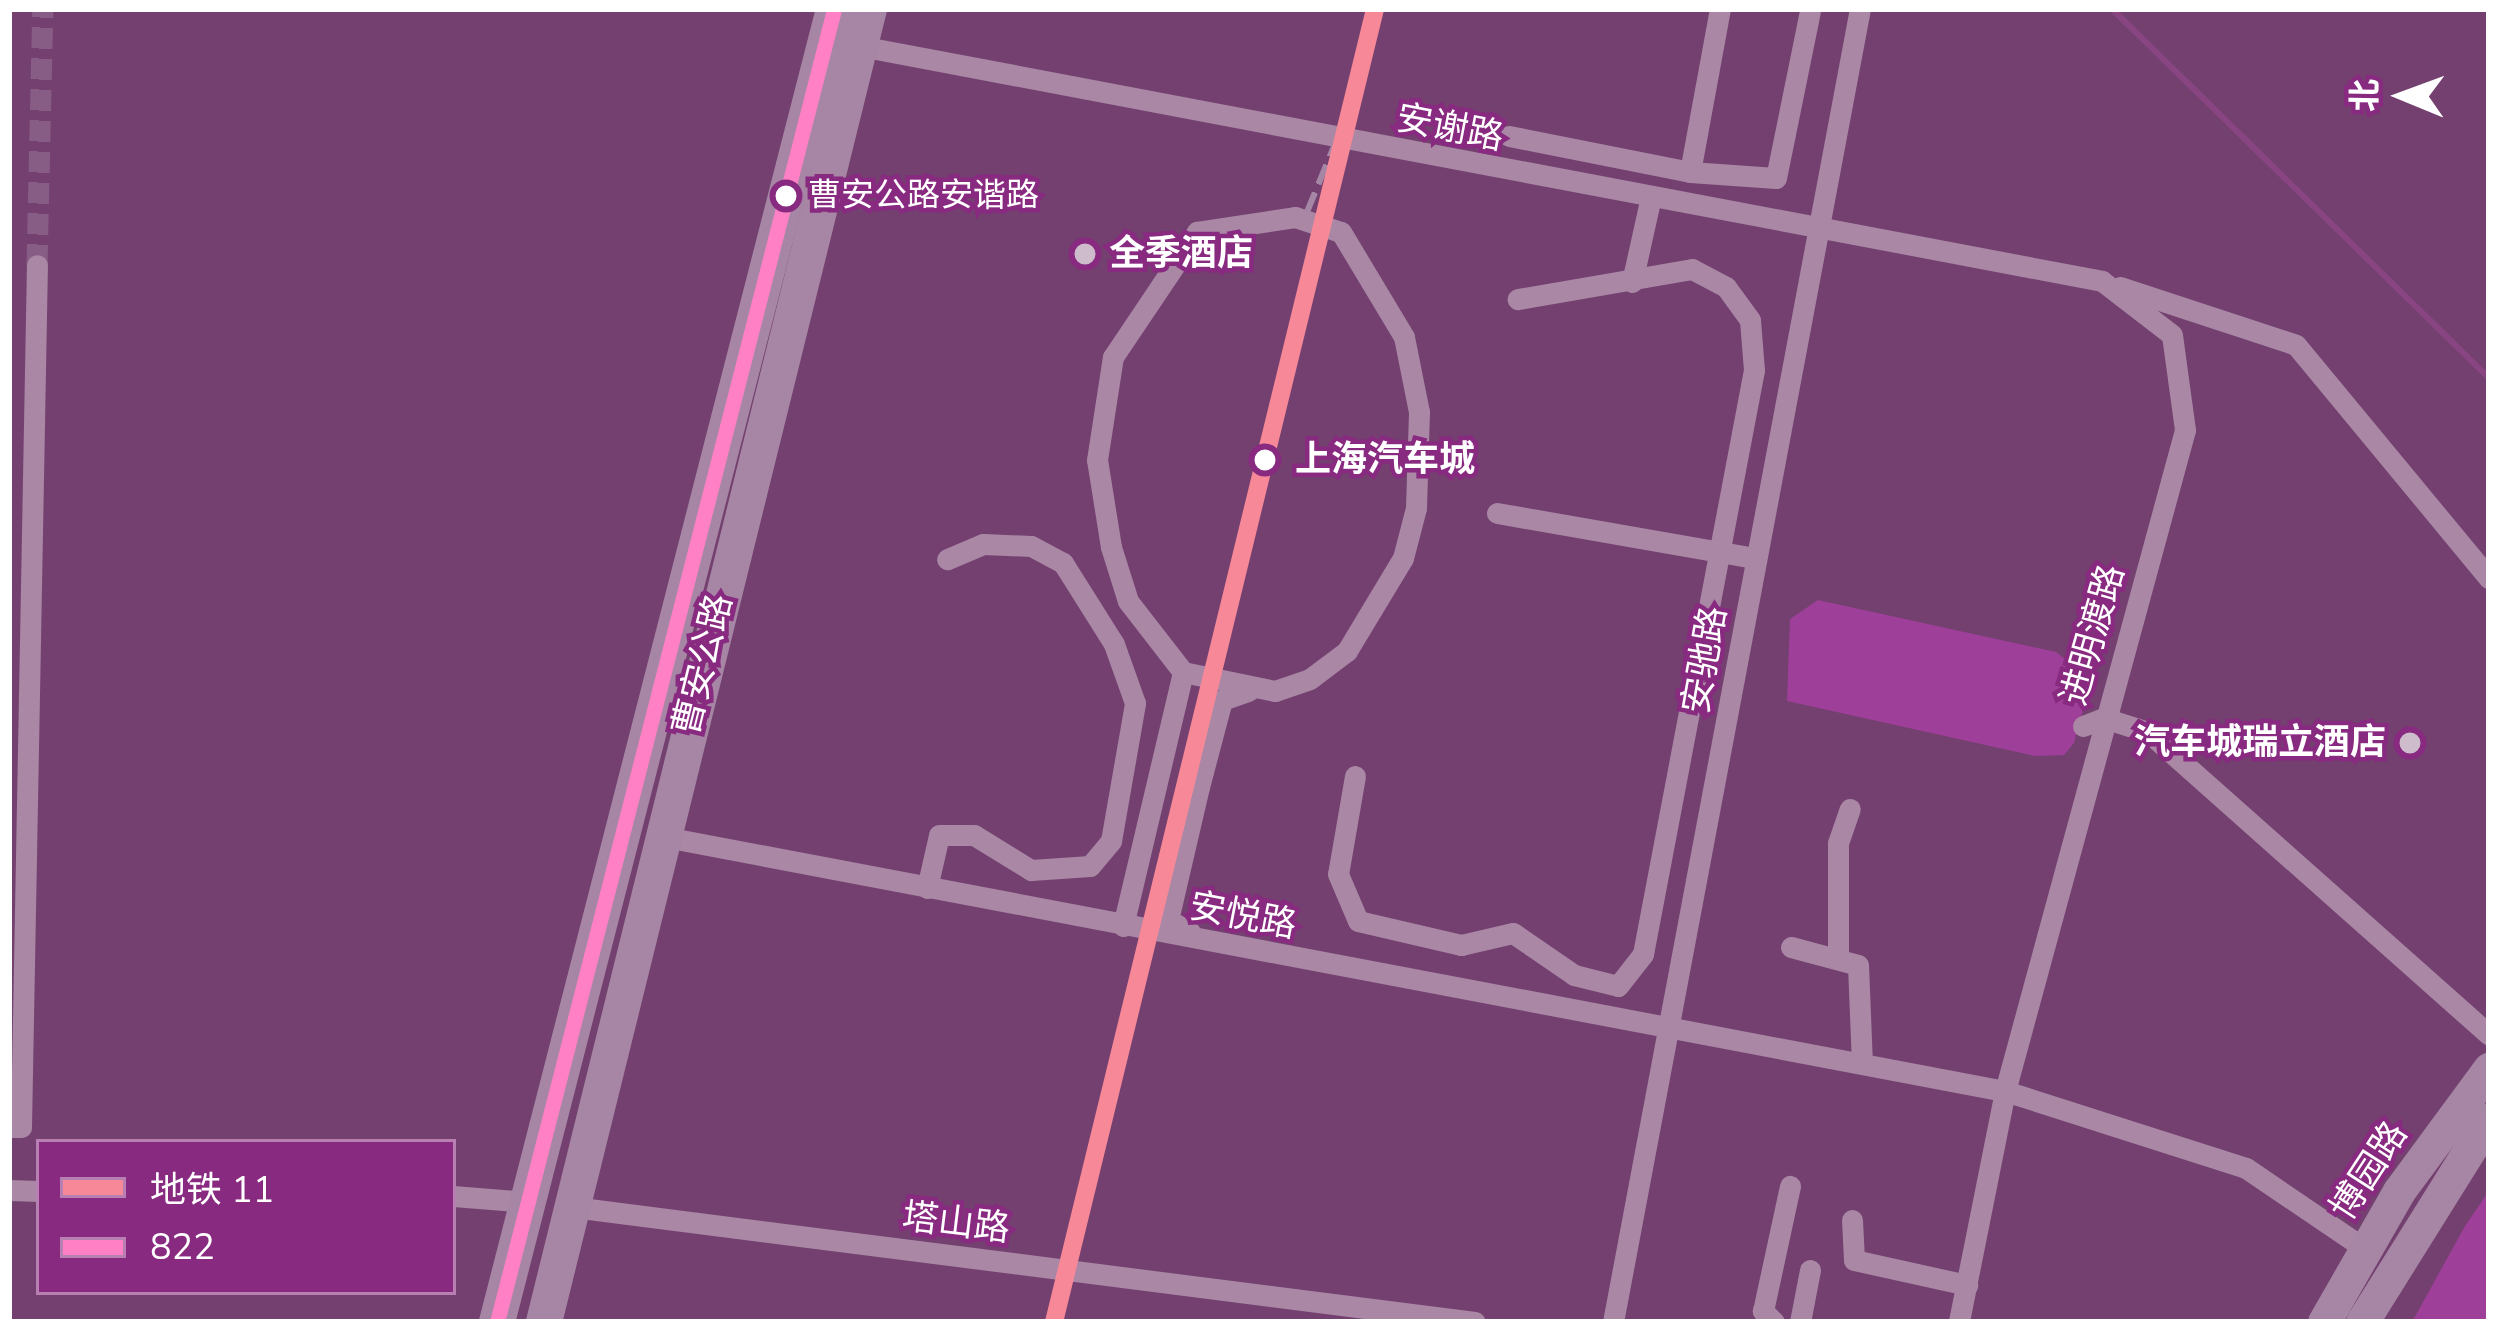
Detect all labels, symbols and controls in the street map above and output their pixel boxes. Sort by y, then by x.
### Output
north arrow [2342,36,2462,156]
text: 北 [2343,78,2388,112]
street label: 安谢路 [1393,96,1507,160]
place label: 曹安公路安谐路 [808,176,1039,216]
marker: 曹安公路安谐路 [775,185,797,207]
place label: 全季酒店 [1109,232,1253,276]
marker: 全季酒店 [1072,241,1098,267]
place label: 上海汽车城 [1295,438,1475,482]
marker: 上海汽车城 [1246,441,1284,479]
street label: 进明渡路 [2052,560,2134,710]
street label: 曹安公路 [665,590,741,740]
street label: 安驰路 [1674,603,1736,717]
place label: 汽车城瑞立酒店 [2134,721,2386,765]
marker: 汽车城瑞立酒店 [2397,730,2423,756]
street label: 安悦路 [1186,884,1300,948]
street label: 博园路 [2321,1114,2417,1228]
legend [36,1139,456,1295]
text: 地铁 11 [150,1166,274,1215]
street label: 塔山路 [900,1195,1012,1251]
text: 822 [150,1223,215,1272]

